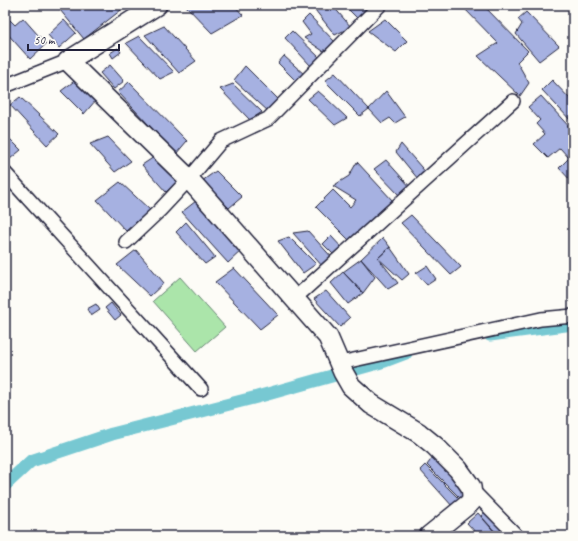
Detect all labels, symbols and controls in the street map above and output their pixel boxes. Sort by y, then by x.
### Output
scale bar [28,26,119,52]
text: 50 m [34,32,56,48]

